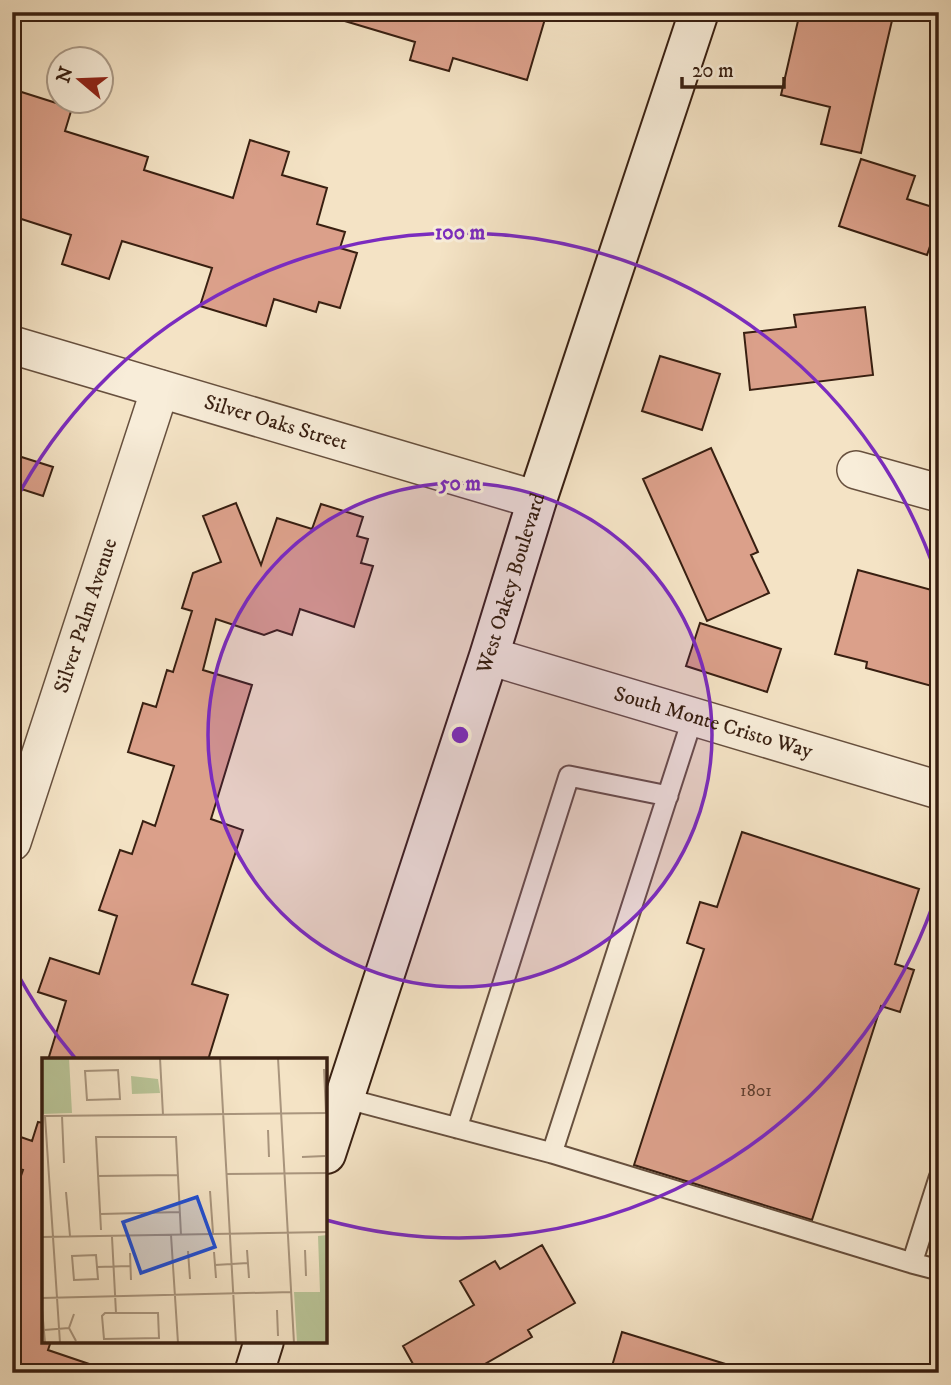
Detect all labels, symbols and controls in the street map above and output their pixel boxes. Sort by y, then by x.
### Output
north arrow [46,46,116,116]
scale bar [682,46,783,90]
text: 20 m [692,58,734,84]
text: N [52,63,79,86]
text: 100 m [435,220,485,246]
street label: Silver Oaks Street [201,389,351,456]
text: 50 m [438,471,481,497]
street label: West Oakey Boulevard [471,489,552,678]
street label: Silver Palm Avenue [49,535,123,696]
street label: South Monte Cristo Way [611,681,817,765]
centre of rings [448,723,472,747]
inset map [42,1058,327,1343]
house number: 1801 [740,1080,772,1102]

